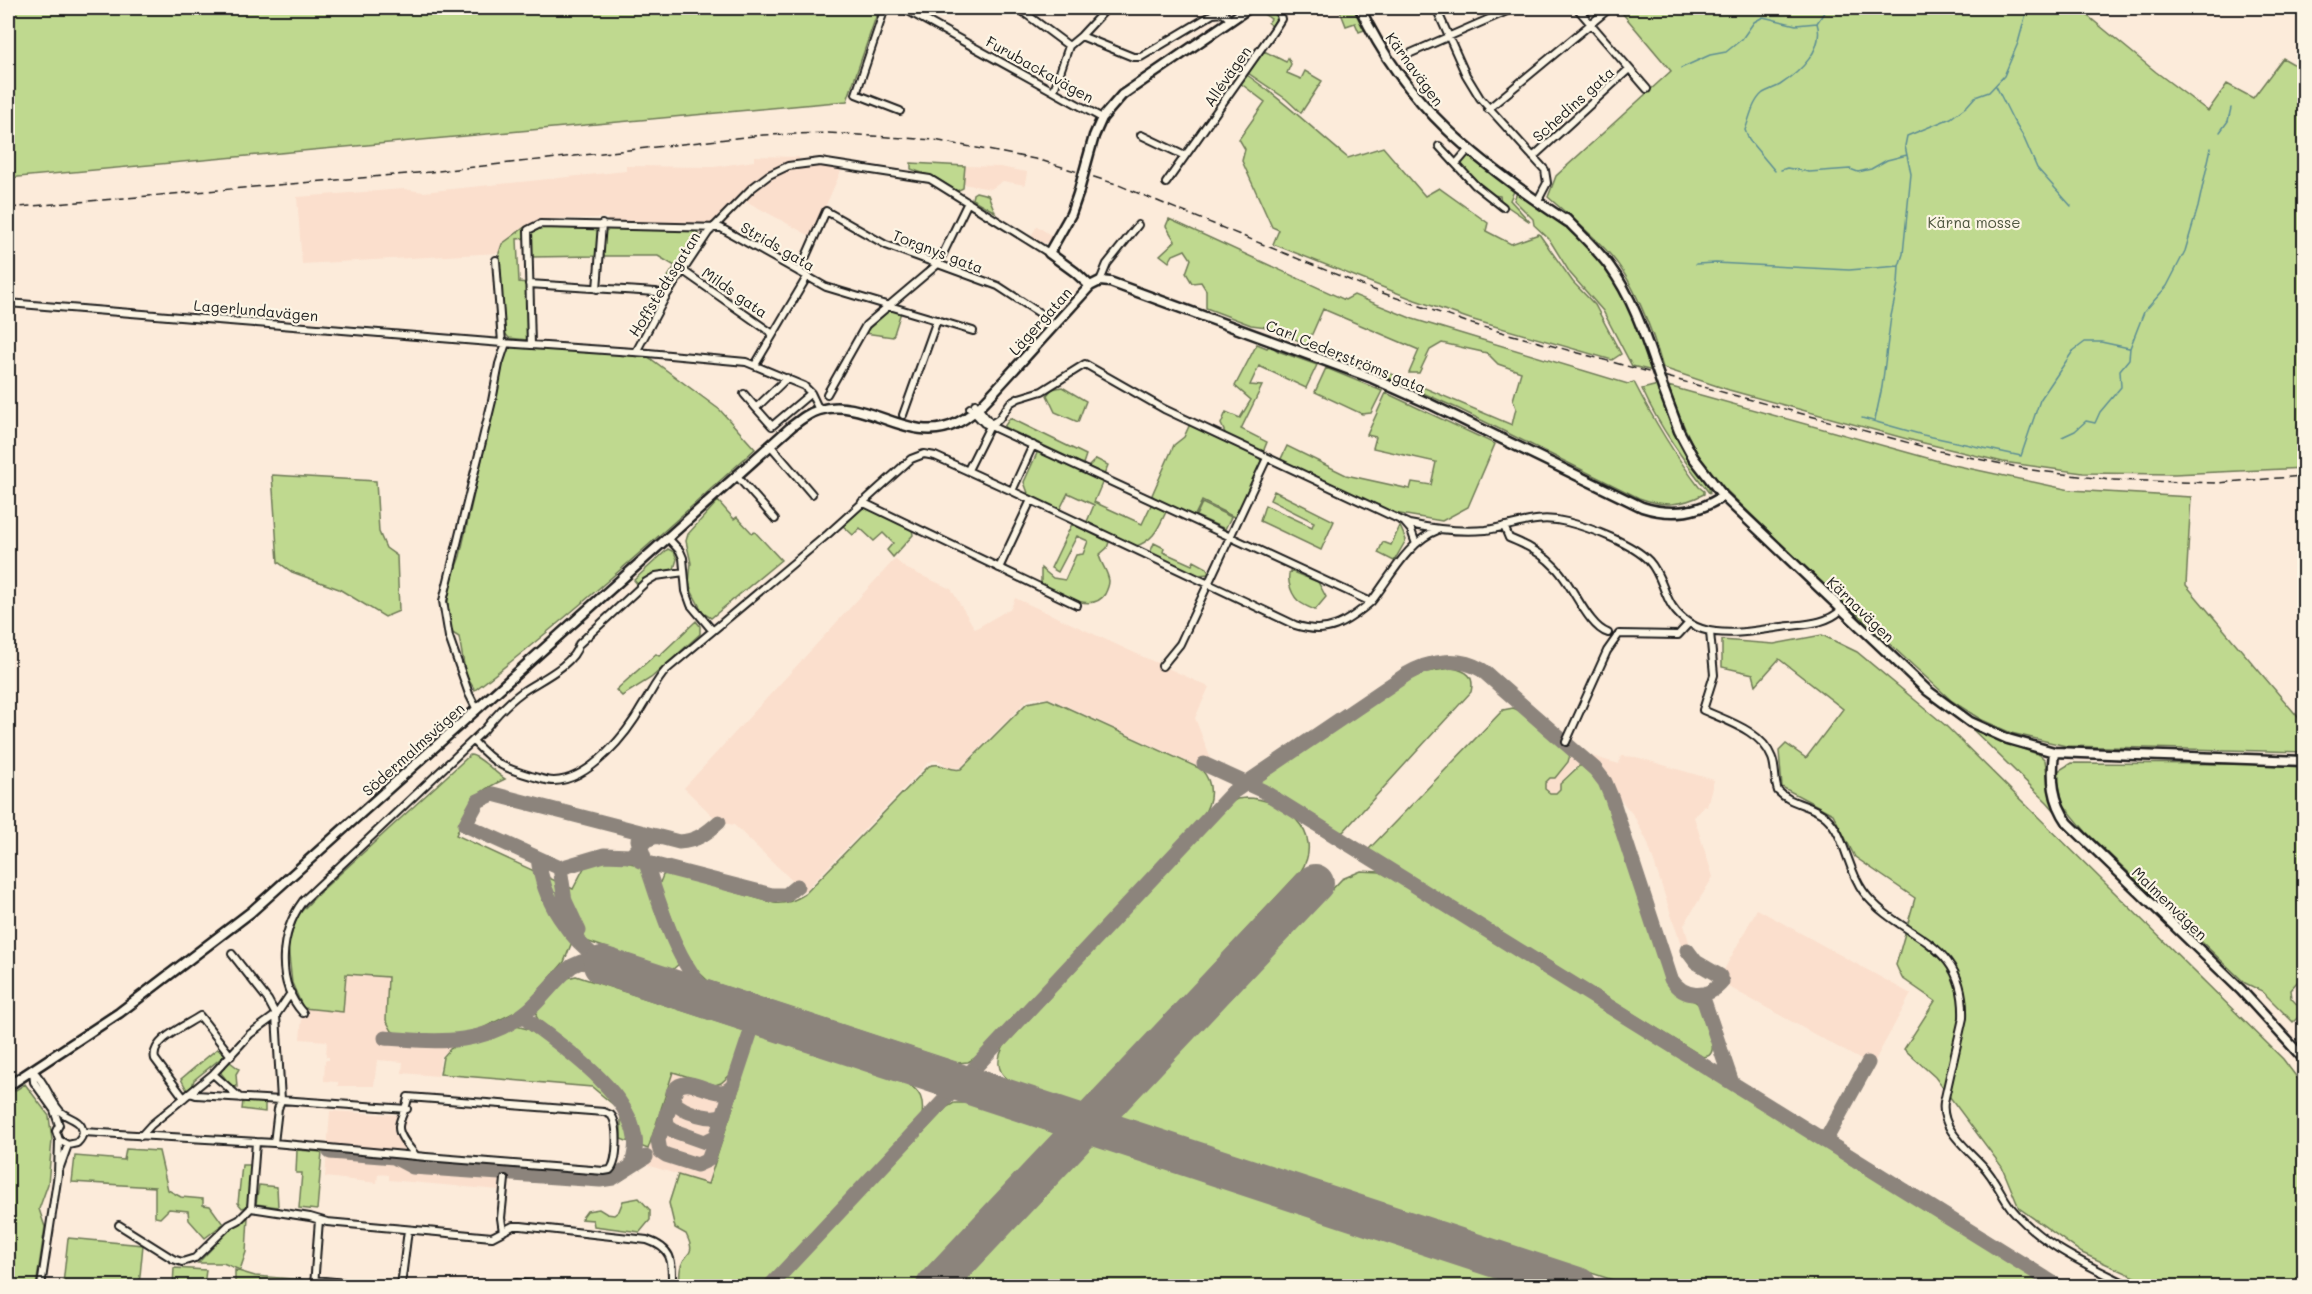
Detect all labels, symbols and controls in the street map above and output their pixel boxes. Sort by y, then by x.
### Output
street label: Kärnavägen [1381,28,1449,110]
street label: Furubackavägen [983,31,1097,107]
street label: Allévägen [1199,42,1255,110]
street label: Schedins gata [1528,62,1618,146]
park label: Kärna mosse [1927,212,2021,232]
street label: Strids gata [737,217,819,275]
street label: Torgnys gata [890,225,986,277]
street label: Hoffstedtsgatan [624,228,704,340]
street label: Milds gata [698,262,772,322]
street label: Lägergatan [1004,283,1076,359]
street label: Lagerlundavägen [193,295,319,325]
street label: Carl Cederströms gata [1263,315,1429,397]
street label: Kärnavägen [1823,572,1899,646]
street label: Södermalmsvägen [358,698,468,800]
street label: Malmenvägen [2128,862,2212,944]

